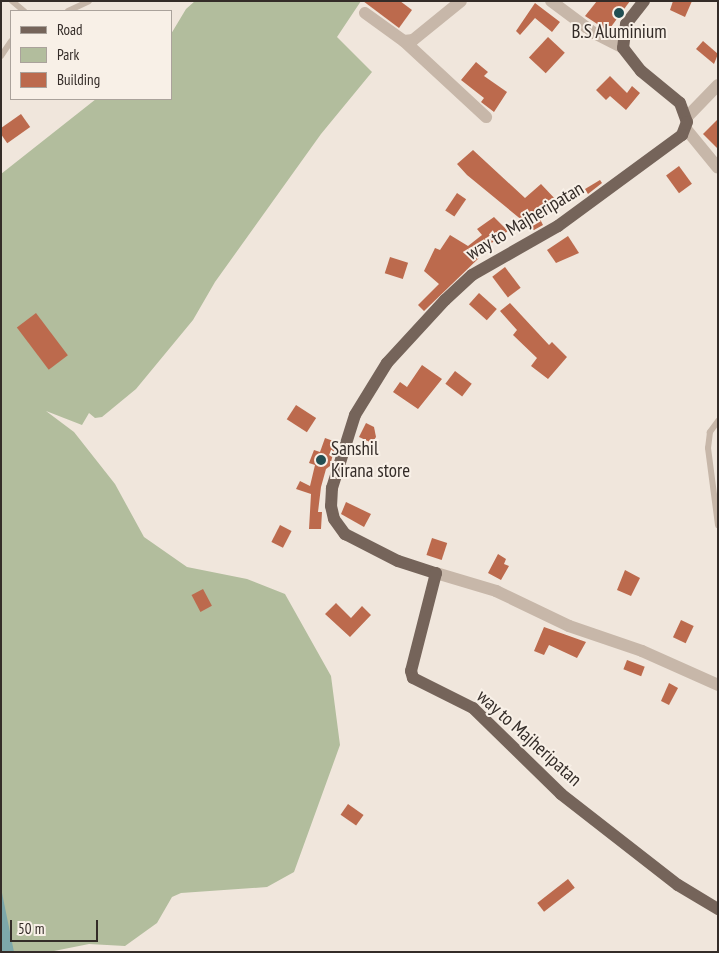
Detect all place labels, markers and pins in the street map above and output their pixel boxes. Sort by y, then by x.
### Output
marker: B.S Aluminium [613,7,625,19]
place label: B.S Aluminium [571,21,667,43]
place label: Sanshil Kirana store [331,438,410,482]
marker: Sanshil Kirana store [315,454,327,466]

